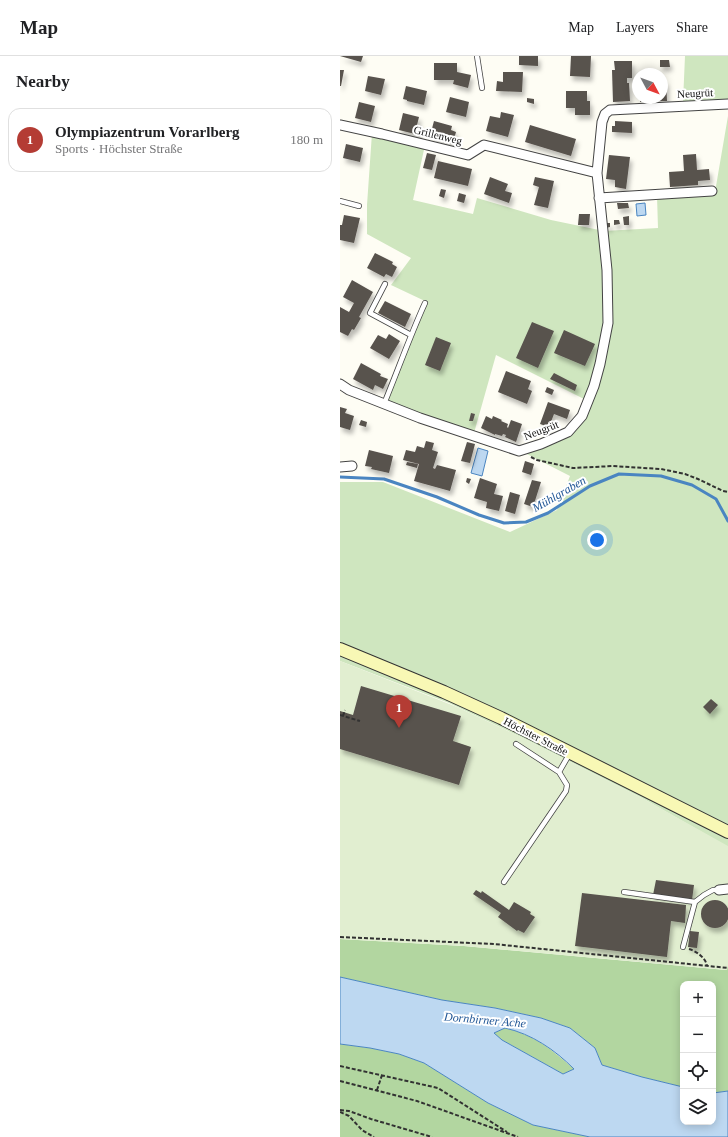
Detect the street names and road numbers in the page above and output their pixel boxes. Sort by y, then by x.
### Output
street label: Neugrüt [677,86,713,100]
street label: Grillenweg [413,123,464,147]
street label: Neugrüt [522,418,560,442]
street label: Höchster Straße [502,715,570,757]

